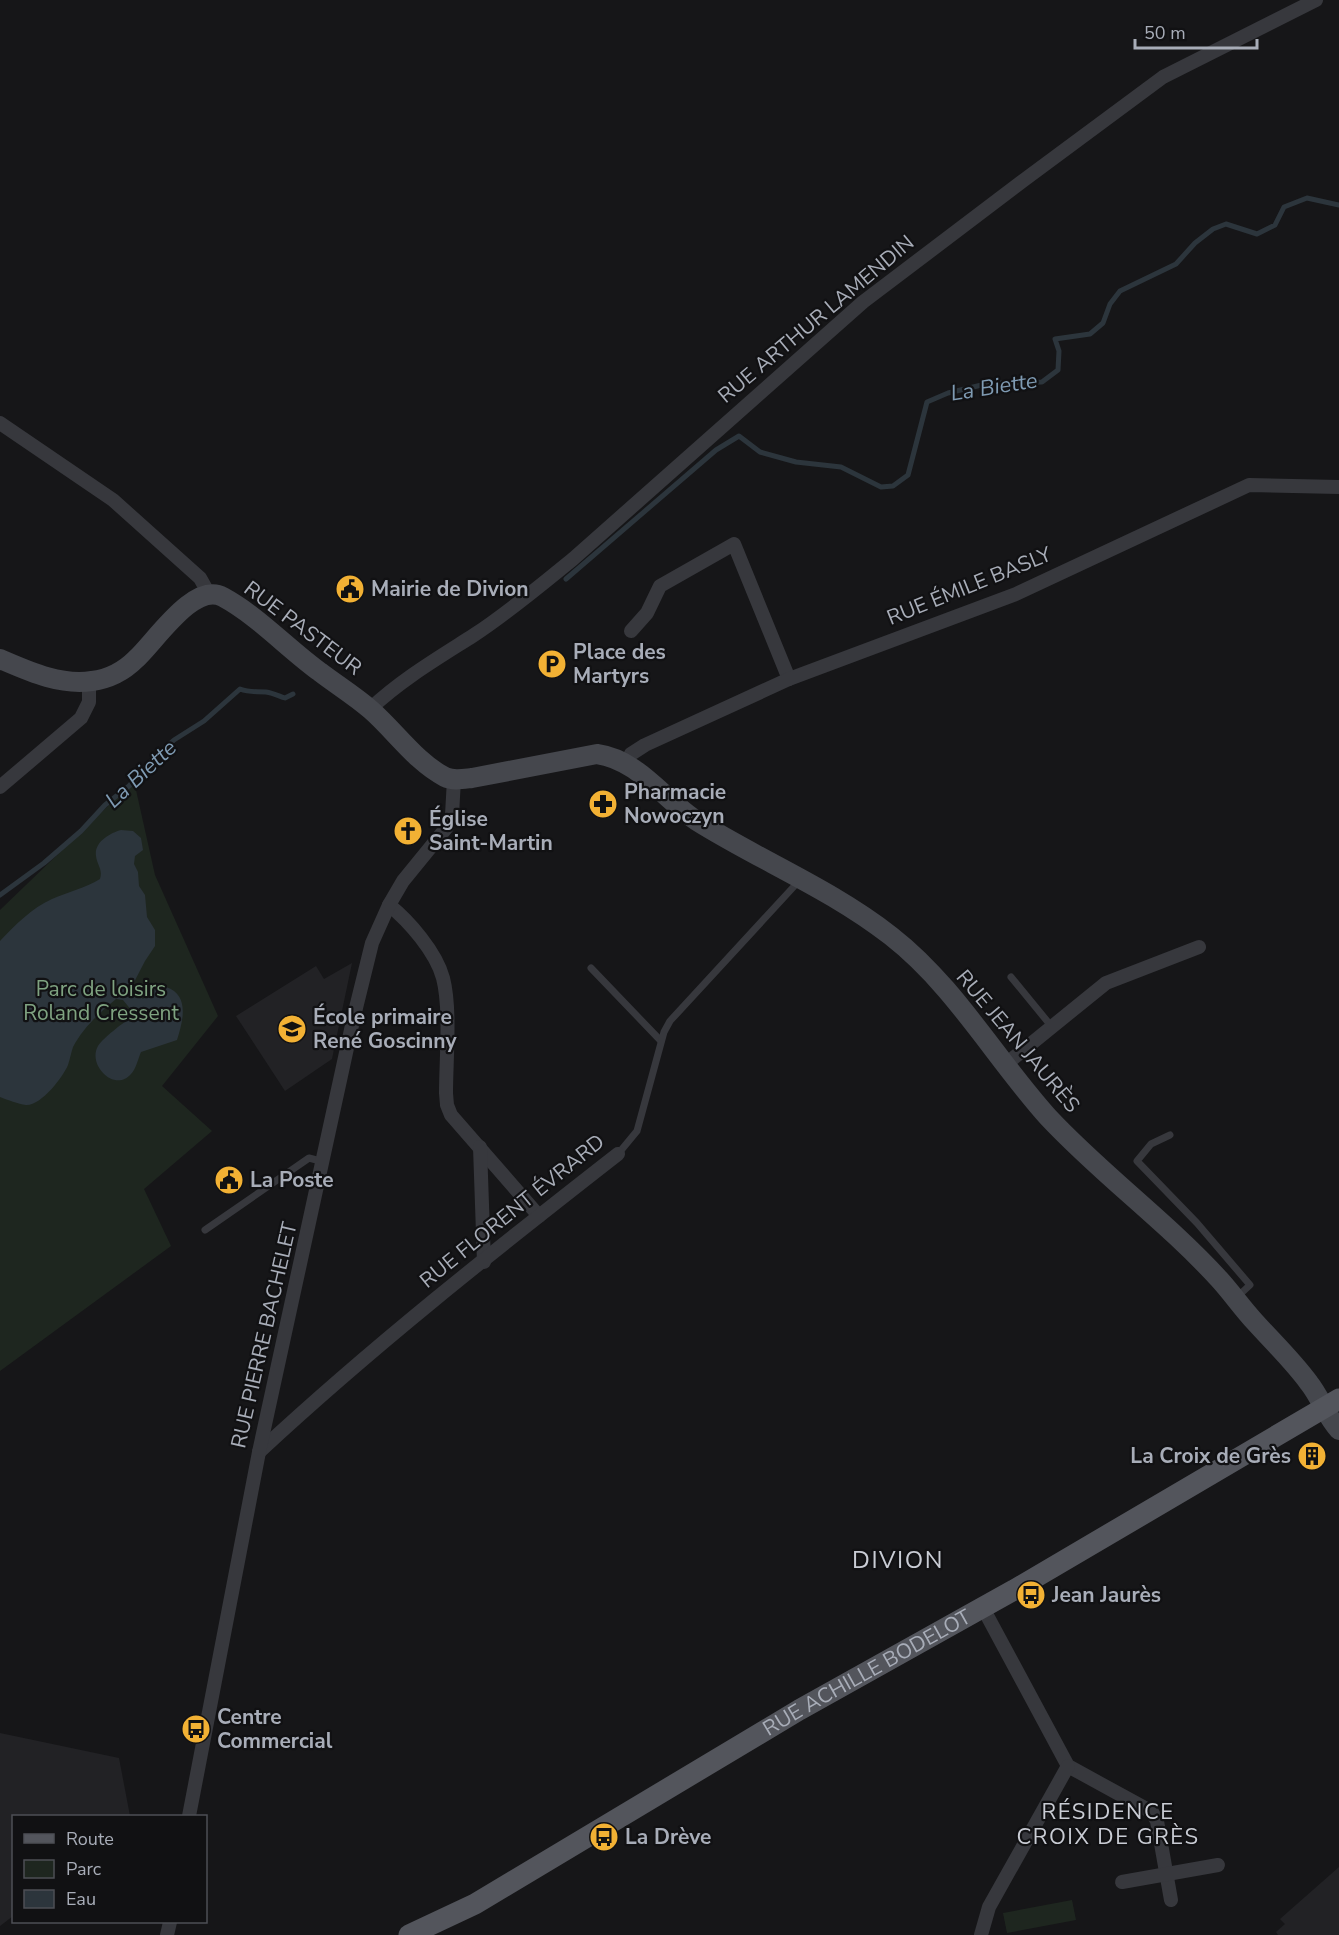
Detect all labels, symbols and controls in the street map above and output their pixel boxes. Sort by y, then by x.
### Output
scale bar [1135,12,1256,50]
text: 50 m [1144,21,1186,45]
street label: RUE ARTHUR LAMENDIN [712,229,920,409]
water label: La Biette [948,365,1040,409]
street label: RUE ÉMILE BASLY [883,540,1056,632]
public building icon: Mairie de Divion [334,573,366,605]
street label: RUE PASTEUR [238,574,368,682]
place label: Mairie de Divion [371,575,529,603]
place label: Place des Martyrs [573,638,666,690]
parking icon: Place des Martyrs [536,648,568,680]
water label: La Biette [99,733,183,815]
place label: Pharmacie Nowoczyn [624,778,726,830]
pharmacy icon: Pharmacie Nowoczyn [587,788,619,820]
place label: Église Saint-Martin [429,805,553,857]
church icon: Église Saint-Martin [392,815,424,847]
street label: RUE JEAN JAURÈS [950,964,1086,1118]
park label: Parc de loisirs Roland Cressent [23,975,180,1027]
place label: École primaire René Goscinny [313,1003,457,1055]
school or university icon: École primaire René Goscinny [276,1013,308,1045]
street label: RUE FLORENT ÉVRARD [414,1128,610,1294]
public building icon: La Poste [213,1164,245,1196]
place label: La Poste [250,1166,334,1194]
street label: RUE PIERRE BACHELET [224,1219,304,1451]
building icon: La Croix de Grès [1296,1440,1328,1472]
place label: La Croix de Grès [1130,1442,1291,1470]
district label: DIVION [852,1544,944,1576]
bus stop icon: Jean Jaurès [1015,1579,1047,1611]
place label: Jean Jaurès [1051,1581,1161,1609]
street label: RUE ACHILLE BODELOT [758,1603,976,1743]
place label: Centre Commercial [217,1703,333,1755]
bus stop icon: Centre Commercial [180,1713,212,1745]
district label: RÉSIDENCE CROIX DE GRÈS [1016,1797,1200,1852]
legend [12,1815,207,1923]
bus stop icon: La Drève [588,1821,620,1853]
place label: La Drève [625,1823,711,1851]
text: Route [66,1827,114,1851]
text: Parc [66,1857,101,1881]
text: Eau [66,1887,96,1911]

